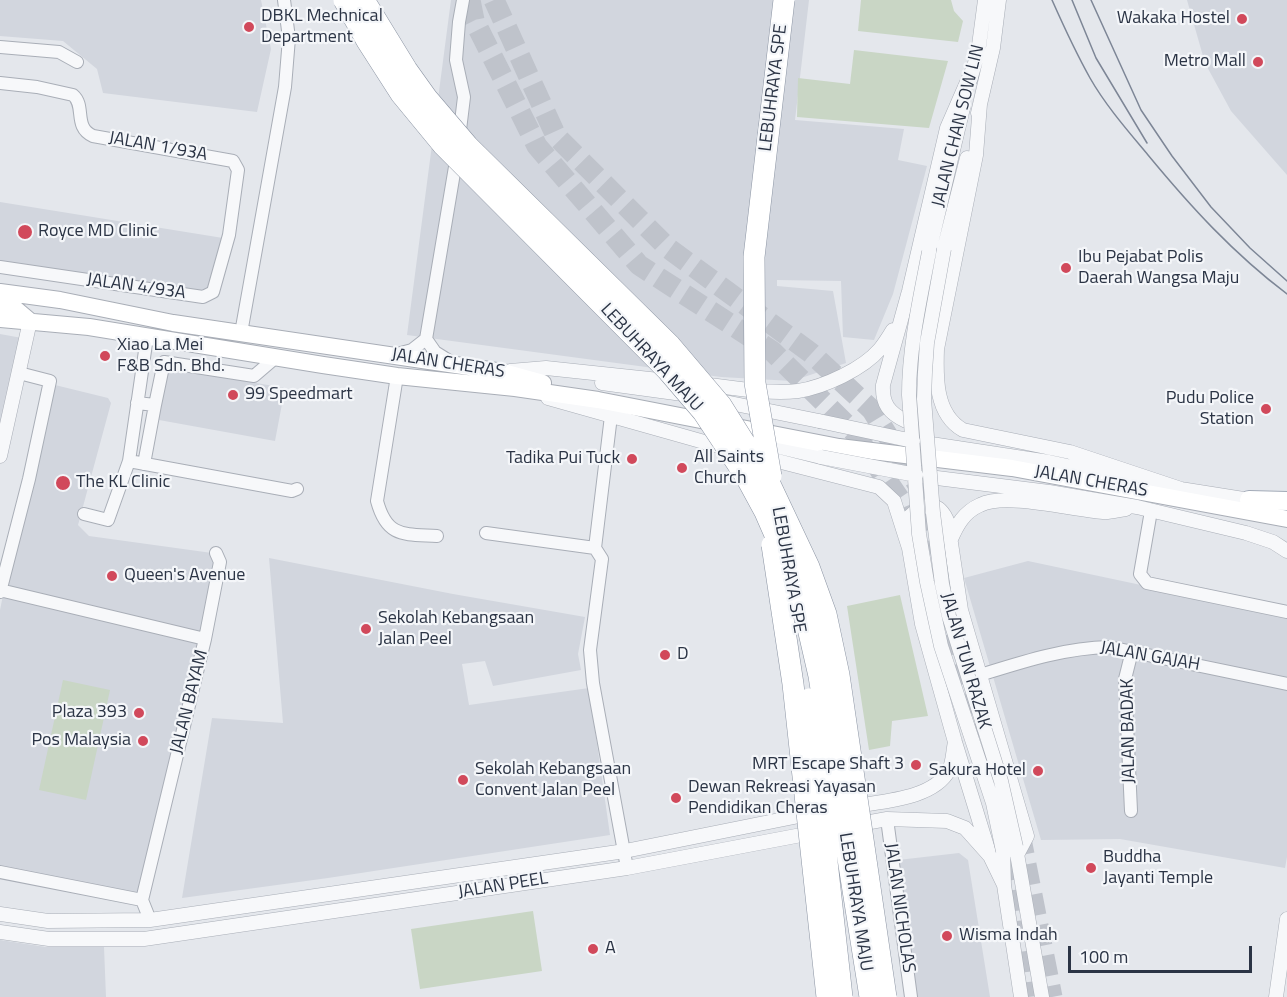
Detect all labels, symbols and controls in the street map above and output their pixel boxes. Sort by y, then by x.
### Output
place label: DBKL Mechnical Department [261,6,383,48]
place label: Wakaka Hostel [1117,8,1230,30]
marker: Wakaka Hostel [1235,12,1249,26]
marker: DBKL Mechnical Department [242,20,256,34]
street label: LEBUHRAYA SPE [755,23,793,153]
street label: JALAN CHAN SOW LIN [928,42,990,210]
place label: Metro Mall [1164,51,1246,73]
marker: Metro Mall [1251,55,1265,69]
street label: JALAN 1/93A [107,128,209,166]
place label: Royce MD Clinic [38,221,158,243]
marker: Royce MD Clinic [16,223,34,241]
place label: Ibu Pejabat Polis Daerah Wangsa Maju [1078,247,1239,290]
marker: Ibu Pejabat Polis Daerah Wangsa Maju [1059,261,1073,275]
street label: JALAN 4/93A [85,269,187,305]
street label: LEBUHRAYA MAJU [595,299,707,417]
place label: Xiao La Mei F&B Sdn. Bhd. [117,335,225,378]
street label: JALAN CHERAS [390,344,506,384]
marker: Xiao La Mei F&B Sdn. Bhd. [98,349,112,363]
place label: 99 Speedmart [245,384,353,406]
marker: 99 Speedmart [226,388,240,402]
place label: Pudu Police Station [1166,388,1254,430]
marker: Pudu Police Station [1259,402,1273,416]
place label: All Saints Church [694,447,764,490]
place label: Tadika Pui Tuck [506,448,620,470]
marker: Tadika Pui Tuck [625,452,639,466]
marker: All Saints Church [675,461,689,475]
street label: JALAN CHERAS [1033,461,1149,503]
place label: The KL Clinic [76,472,170,494]
marker: The KL Clinic [54,474,72,492]
street label: LEBUHRAYA SPE [766,505,810,635]
place label: Queen's Avenue [124,565,245,587]
marker: Queen's Avenue [105,569,119,583]
street label: JALAN TUN RAZAK [935,590,995,732]
place label: Sekolah Kebangsaan Jalan Peel [378,608,534,650]
marker: Sekolah Kebangsaan Jalan Peel [359,622,373,636]
street label: JALAN GAJAH [1098,638,1202,676]
place label: D [677,644,689,666]
street label: JALAN BAYAM [167,648,213,756]
marker: D [658,648,672,662]
street label: JALAN BADAK [1117,678,1141,784]
place label: Plaza 393 [52,702,127,724]
marker: Plaza 393 [132,706,146,720]
place label: Pos Malaysia [31,730,131,752]
marker: Pos Malaysia [136,734,150,748]
place label: MRT Escape Shaft 3 [752,754,904,776]
marker: MRT Escape Shaft 3 [909,758,923,772]
place label: Sekolah Kebangsaan Convent Jalan Peel [475,759,631,802]
place label: Sakura Hotel [929,760,1026,782]
marker: Sakura Hotel [1031,764,1045,778]
marker: Sekolah Kebangsaan Convent Jalan Peel [456,773,470,787]
place label: Dewan Rekreasi Yayasan Pendidikan Cheras [688,777,876,820]
marker: Dewan Rekreasi Yayasan Pendidikan Cheras [669,791,683,805]
street label: LEBUHRAYA MAJU [833,831,877,973]
street label: JALAN NICHOLAS [879,842,919,974]
place label: Buddha Jayanti Temple [1103,847,1213,890]
marker: Buddha Jayanti Temple [1084,861,1098,875]
street label: JALAN PEEL [457,868,549,904]
place label: Wisma Indah [959,925,1058,947]
marker: Wisma Indah [940,929,954,943]
scale bar [1071,934,1256,972]
place label: A [605,938,616,960]
marker: A [586,942,600,956]
text: 100 m [1079,943,1128,970]

